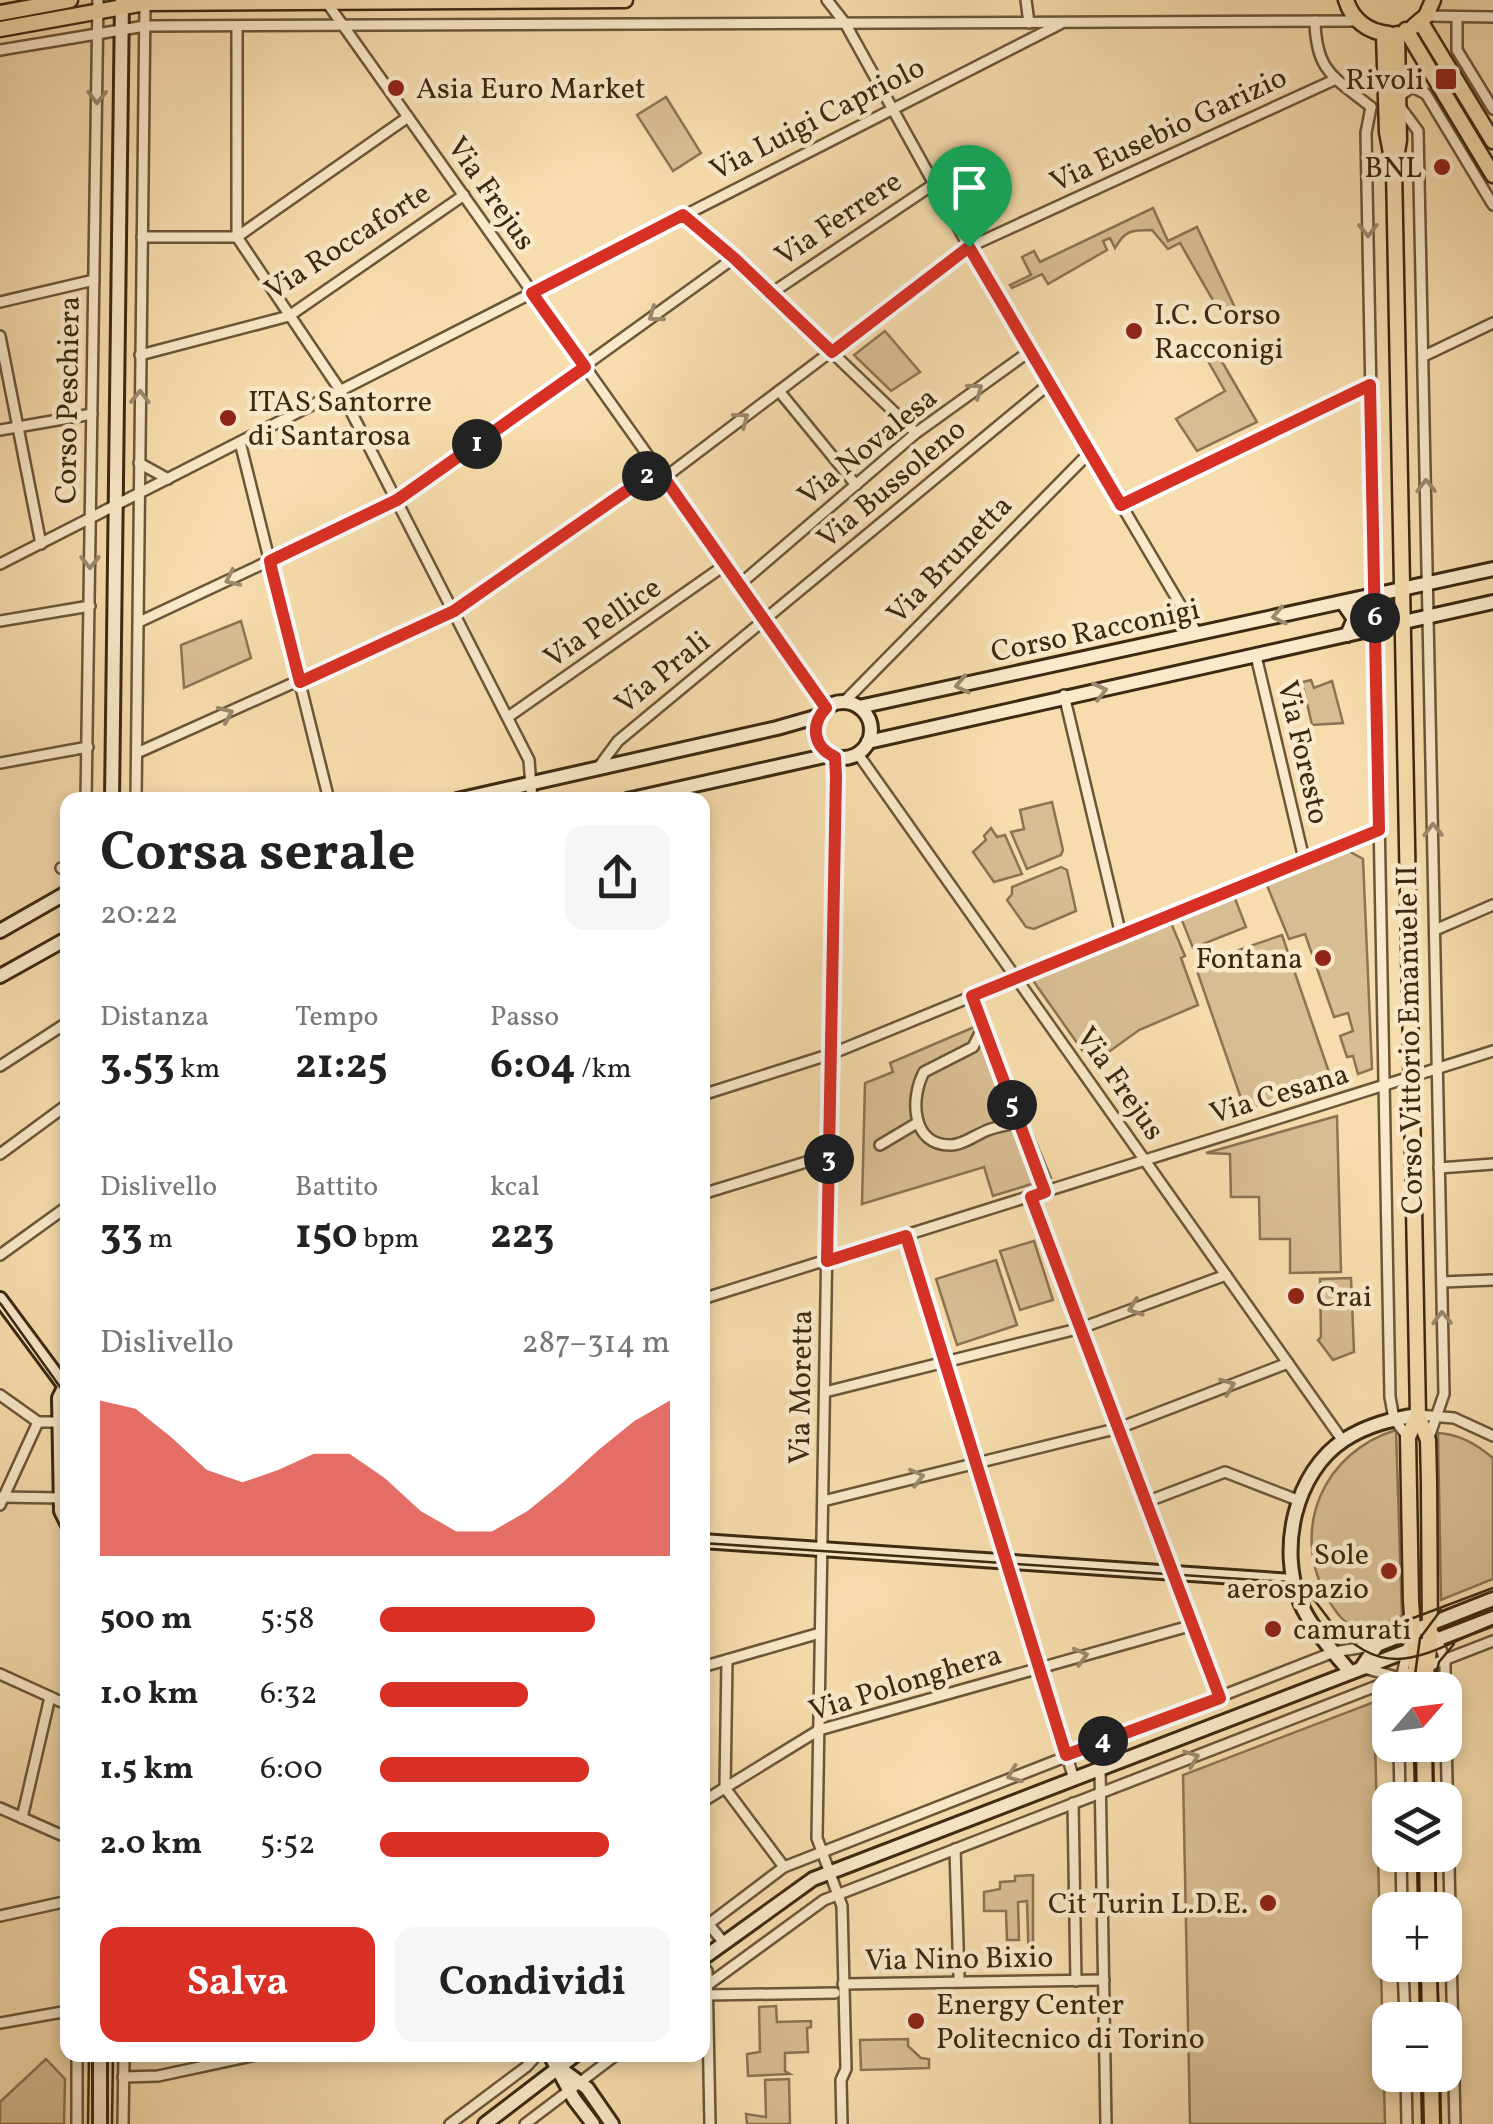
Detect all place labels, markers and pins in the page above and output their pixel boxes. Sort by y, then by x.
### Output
place label: Rivoli [1345,60,1424,102]
marker: Rivoli [1433,66,1459,92]
place label: Asia Euro Market [416,69,646,111]
marker: Asia Euro Market [385,77,407,99]
pin [927,145,1012,248]
place label: BNL [1364,148,1422,190]
marker: BNL [1431,156,1453,178]
place label: I.C. Corso Racconigi [1154,295,1284,371]
marker: I.C. Corso Racconigi [1123,320,1145,342]
place label: ITAS Santorre di Santarosa [248,382,432,458]
marker: ITAS Santorre di Santarosa [217,407,239,429]
pin: 1 [452,419,502,469]
pin: 2 [622,451,672,501]
pin: 6 [1350,593,1400,643]
place label: Fontana [1195,939,1303,981]
marker: Fontana [1312,947,1334,969]
pin: 5 [987,1080,1037,1130]
pin: 3 [804,1134,854,1184]
place label: Crai [1316,1277,1372,1319]
marker: Crai [1285,1285,1307,1307]
place label: Sole aerospazio [1226,1535,1369,1611]
marker: Sole aerospazio [1378,1560,1400,1582]
place label: camurati [1293,1610,1411,1652]
marker: camurati [1262,1618,1284,1640]
pin: 4 [1078,1716,1128,1766]
place label: Cit Turin L.D.E. [1048,1884,1248,1926]
marker: Cit Turin L.D.E. [1257,1892,1279,1914]
place label: Energy Center Politecnico di Torino [936,1985,1205,2061]
marker: Energy Center Politecnico di Torino [905,2010,927,2032]

